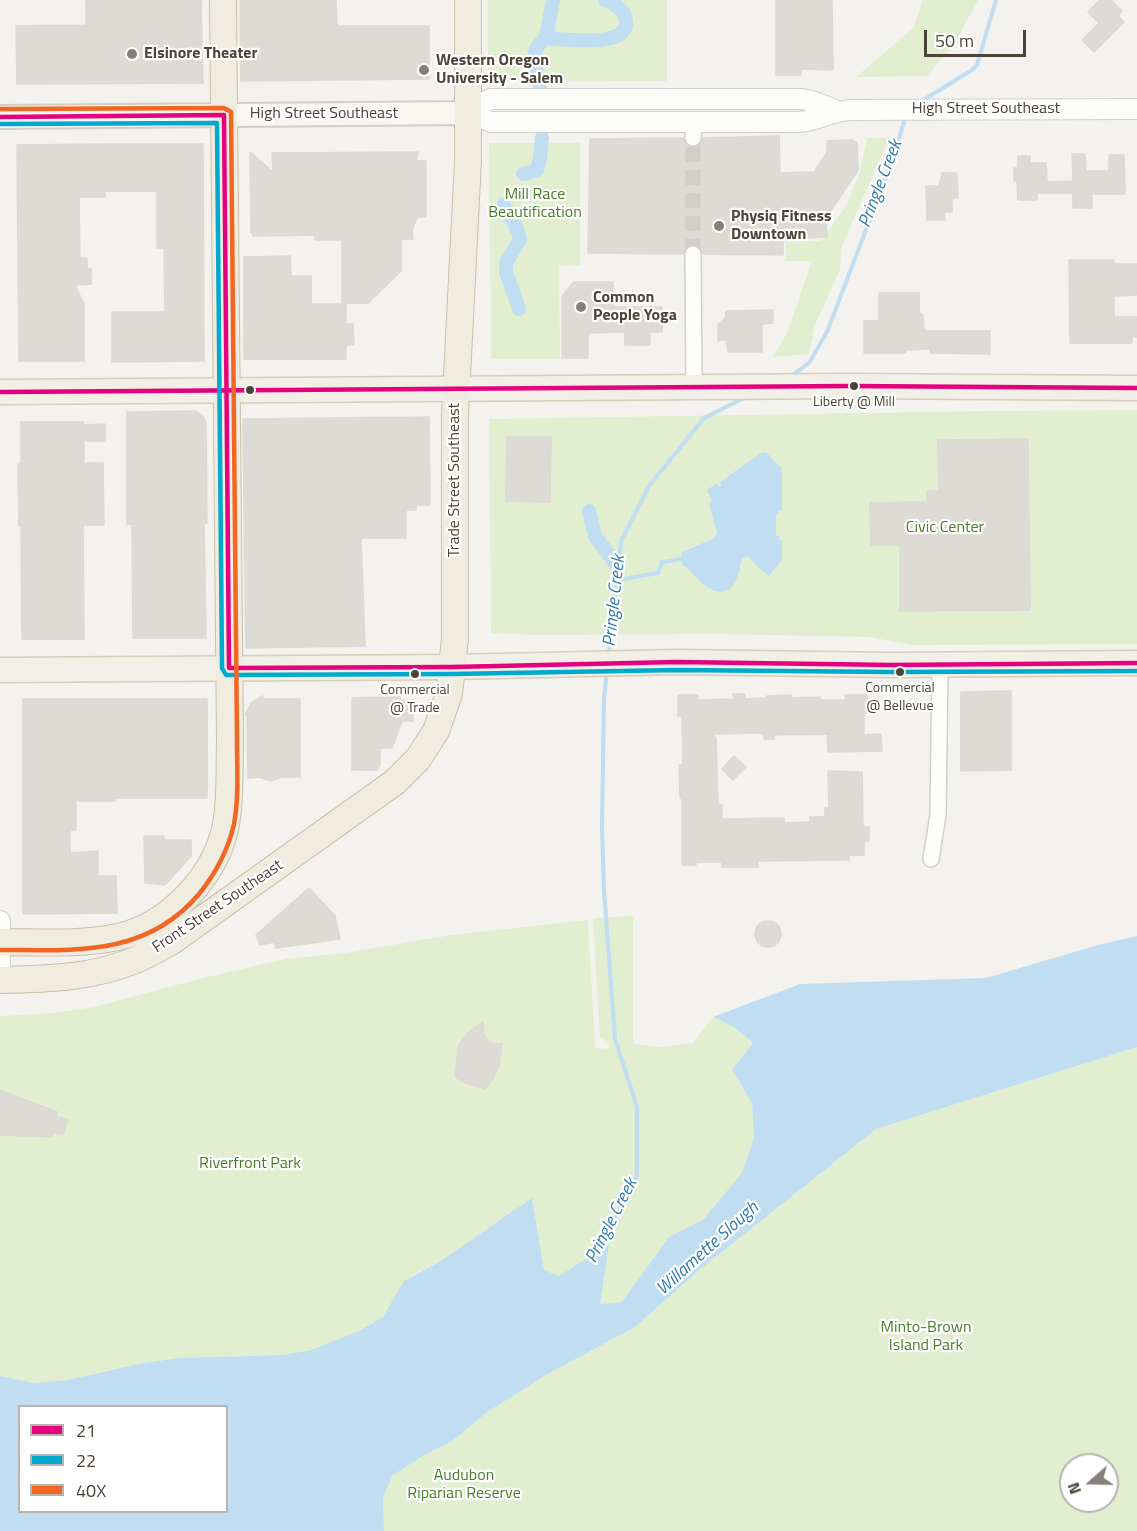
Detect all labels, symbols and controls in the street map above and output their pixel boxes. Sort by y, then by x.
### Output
scale bar [927,18,1029,56]
text: 50 m [935,27,974,54]
place label: Elsinore Theater [144,44,257,64]
marker: Elsinore Theater [125,47,139,61]
place label: Western Oregon University - Salem [436,51,563,89]
marker: Western Oregon University - Salem [417,63,431,77]
street label: High Street Southeast [912,99,1060,119]
street label: High Street Southeast [250,104,398,124]
water label: Pringle Creek [854,137,908,231]
park label: Mill Race Beautification [488,185,582,223]
place label: Physiq Fitness Downtown [731,207,832,245]
marker: Physiq Fitness Downtown [712,219,726,233]
place label: Common People Yoga [593,288,677,326]
marker: Common People Yoga [574,300,588,314]
marker: Liberty @ Mill [848,380,860,392]
unlabelled marker [244,384,256,396]
place label: Liberty @ Mill [813,395,895,411]
street label: Trade Street Southeast [445,403,465,557]
park label: Civic Center [906,518,984,538]
water label: Pringle Creek [599,554,631,648]
marker: Commercial @ Bellevue [894,666,906,678]
marker: Commercial @ Trade [409,668,421,680]
place label: Commercial @ Bellevue [865,681,935,714]
place label: Commercial @ Trade [380,683,450,716]
street label: Front Street Southeast [149,856,287,958]
park label: Riverfront Park [199,1154,301,1174]
water label: Pringle Creek [582,1175,642,1267]
water label: Willamette Slough [653,1198,763,1300]
park label: Minto-Brown Island Park [881,1318,971,1356]
legend [18,1405,228,1513]
text: 21 [76,1417,96,1444]
text: 22 [76,1447,96,1474]
north arrow [1059,1453,1119,1513]
park label: Audubon Riparian Reserve [407,1466,521,1504]
text: 40X [76,1477,106,1504]
text: N [1061,1479,1087,1498]

